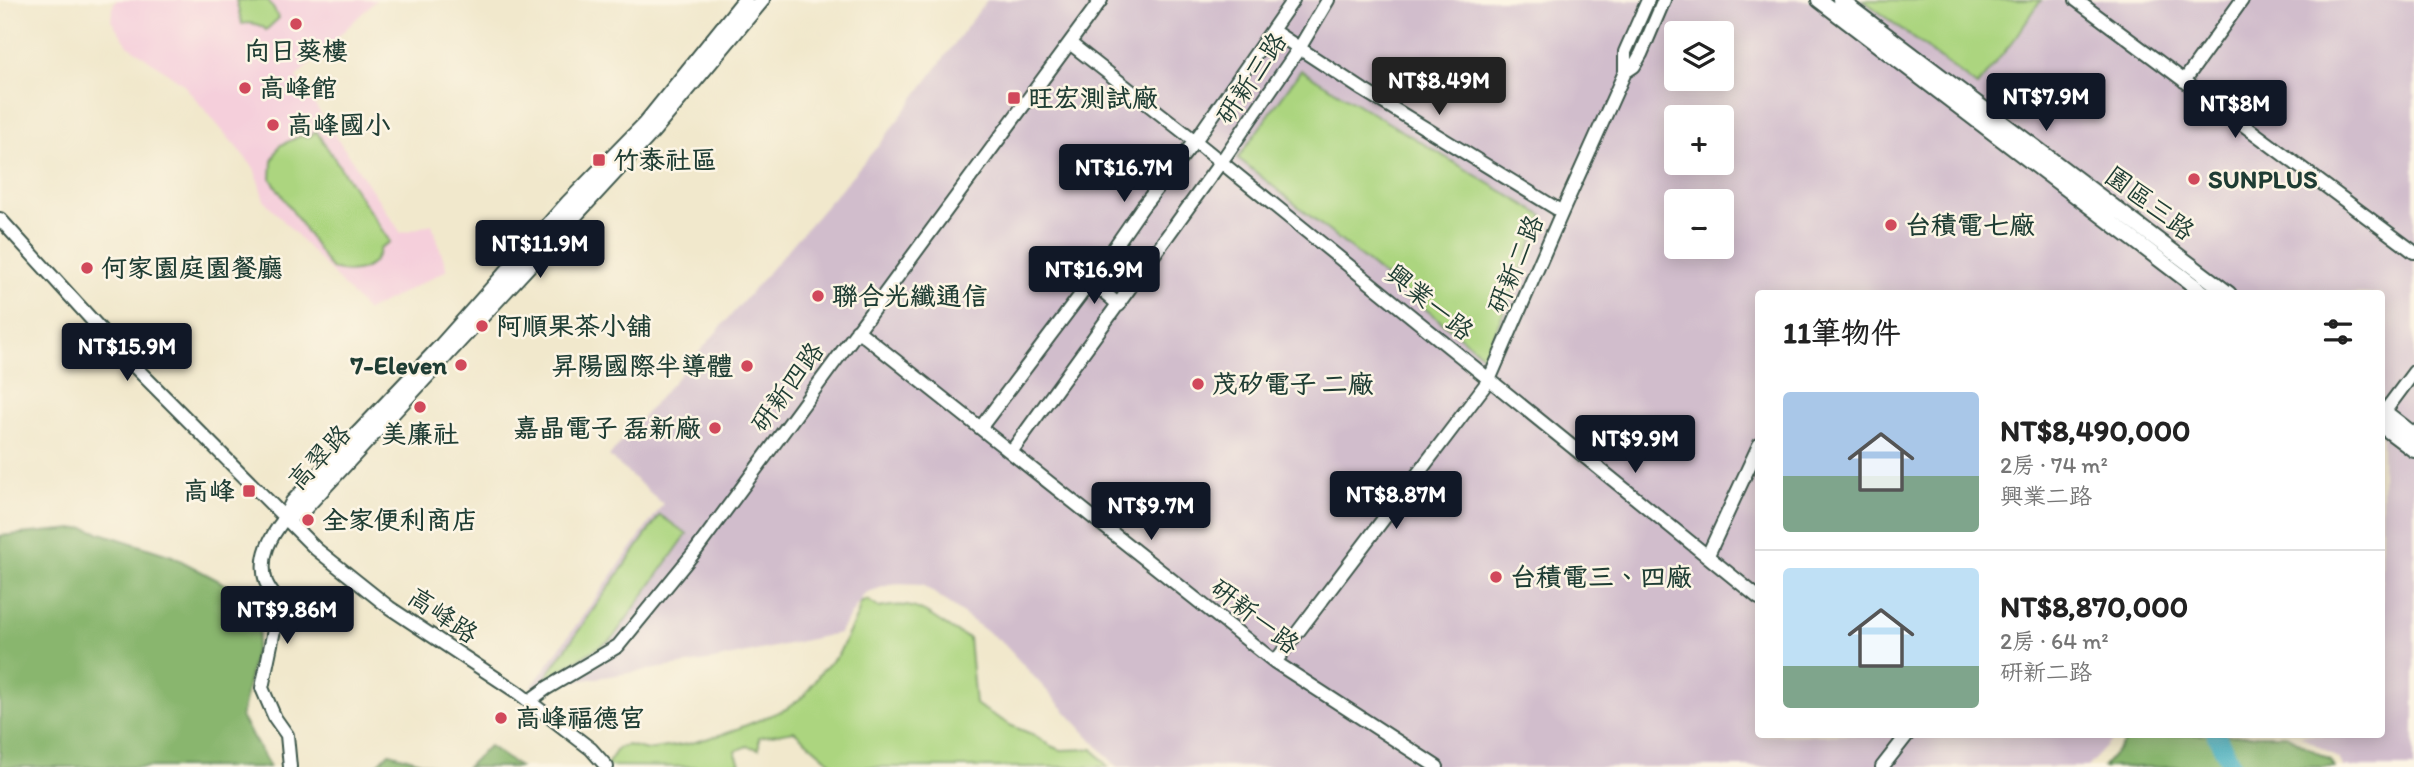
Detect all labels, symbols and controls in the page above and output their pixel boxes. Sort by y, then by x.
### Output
marker: 向日葵樓 [288,16,304,32]
map controls [1664,21,1734,259]
button: layers [1664,21,1734,91]
street label: 研新三路 [1209,26,1293,130]
place label: 向日葵樓 [244,35,348,67]
pin: NT$8.49M [1367,58,1511,117]
text: NT$8.49M [1388,66,1490,94]
place label: 高峰館 [259,72,337,104]
pin: NT$7.9M [1981,74,2111,133]
marker: 高峰館 [237,80,253,96]
pin: NT$8M [2186,80,2284,140]
place label: 旺宏測試廠 [1028,82,1158,114]
text: NT$7.9M [2002,82,2090,110]
text: NT$8M [2200,89,2270,117]
marker: 旺宏測試廠 [1006,90,1022,106]
button: + [1664,105,1734,175]
place label: 高峰國小 [287,109,391,141]
marker: 高峰國小 [265,117,281,133]
place label: 竹泰社區 [613,144,717,176]
pin: NT$16.7M [1052,144,1196,204]
marker: 竹泰社區 [591,152,607,168]
text: NT$16.7M [1075,153,1173,181]
street label: 園區三路 [2099,159,2201,247]
place label: SUNPLUS [2208,163,2318,195]
marker: SUNPLUS [2186,171,2202,187]
button: − [1664,189,1734,259]
place label: 台積電七廠 [1905,209,2035,241]
street label: 研新二路 [1480,210,1550,318]
marker: 台積電七廠 [1883,217,1899,233]
pin: NT$11.9M [468,220,612,280]
text: NT$11.9M [491,229,589,257]
pin: NT$16.9M [1022,246,1166,306]
place label: 何家園庭園餐廳 [101,252,283,284]
text: NT$16.9M [1045,255,1143,283]
street label: 興業一路 [1380,257,1480,347]
marker: 何家園庭園餐廳 [79,260,95,276]
place label: 聯合光纖通信 [832,280,988,312]
marker: 聯合光纖通信 [810,288,826,304]
place label: 阿順果茶小舖 [496,310,652,342]
icon: filters [2319,313,2357,351]
text: 11筆物件 [1783,314,1901,351]
marker: 阿順果茶小舖 [474,318,490,334]
pin: NT$15.9M [55,324,199,383]
text: NT$15.9M [78,332,176,360]
street label: 研新四路 [743,336,831,438]
place label: 7-Eleven [349,349,447,381]
place label: 昇陽國際半導體 [551,350,733,382]
marker: 7-Eleven [453,357,469,373]
marker: 昇陽國際半導體 [739,358,755,374]
place label: 茂矽電子 二廠 [1212,368,1374,400]
marker: 茂矽電子 二廠 [1190,376,1206,392]
marker: 美廉社 [412,399,428,415]
place label: 嘉晶電子 磊新廠 [513,412,701,444]
text: NT$8,490,000 [2000,412,2191,449]
pin: NT$9.9M [1570,416,1700,475]
street label: 高翠路 [281,418,357,496]
place label: 美廉社 [381,418,459,450]
marker: 嘉晶電子 磊新廠 [707,420,723,436]
icon: home [1839,420,1923,504]
text: NT$9.9M [1591,424,1679,452]
text: 2房 · 74 m² [2000,451,2108,479]
pin: NT$8.87M [1324,472,1468,531]
place label: 高峰 [183,475,235,507]
text: NT$8.87M [1346,480,1446,508]
pin: NT$9.7M [1086,482,1216,542]
text: 興業二路 [2000,482,2092,510]
marker: 高峰 [241,483,257,499]
text: NT$9.7M [1107,491,1195,519]
place label: 全家便利商店 [322,504,478,536]
marker: 全家便利商店 [300,512,316,528]
place label: 台積電三、四廠 [1510,561,1692,593]
marker: 台積電三、四廠 [1488,569,1504,585]
street label: 研新一路 [1204,571,1306,661]
street label: 高峰路 [402,580,484,650]
pin: NT$9.86M [215,586,359,646]
text: NT$8,870,000 [2000,588,2188,625]
text: NT$9.86M [237,595,337,623]
icon: home [1839,596,1923,680]
text: 2房 · 64 m² [2000,627,2109,655]
text: 研新二路 [2000,658,2092,686]
place label: 高峰福德宮 [515,702,645,734]
marker: 高峰福德宮 [493,710,509,726]

